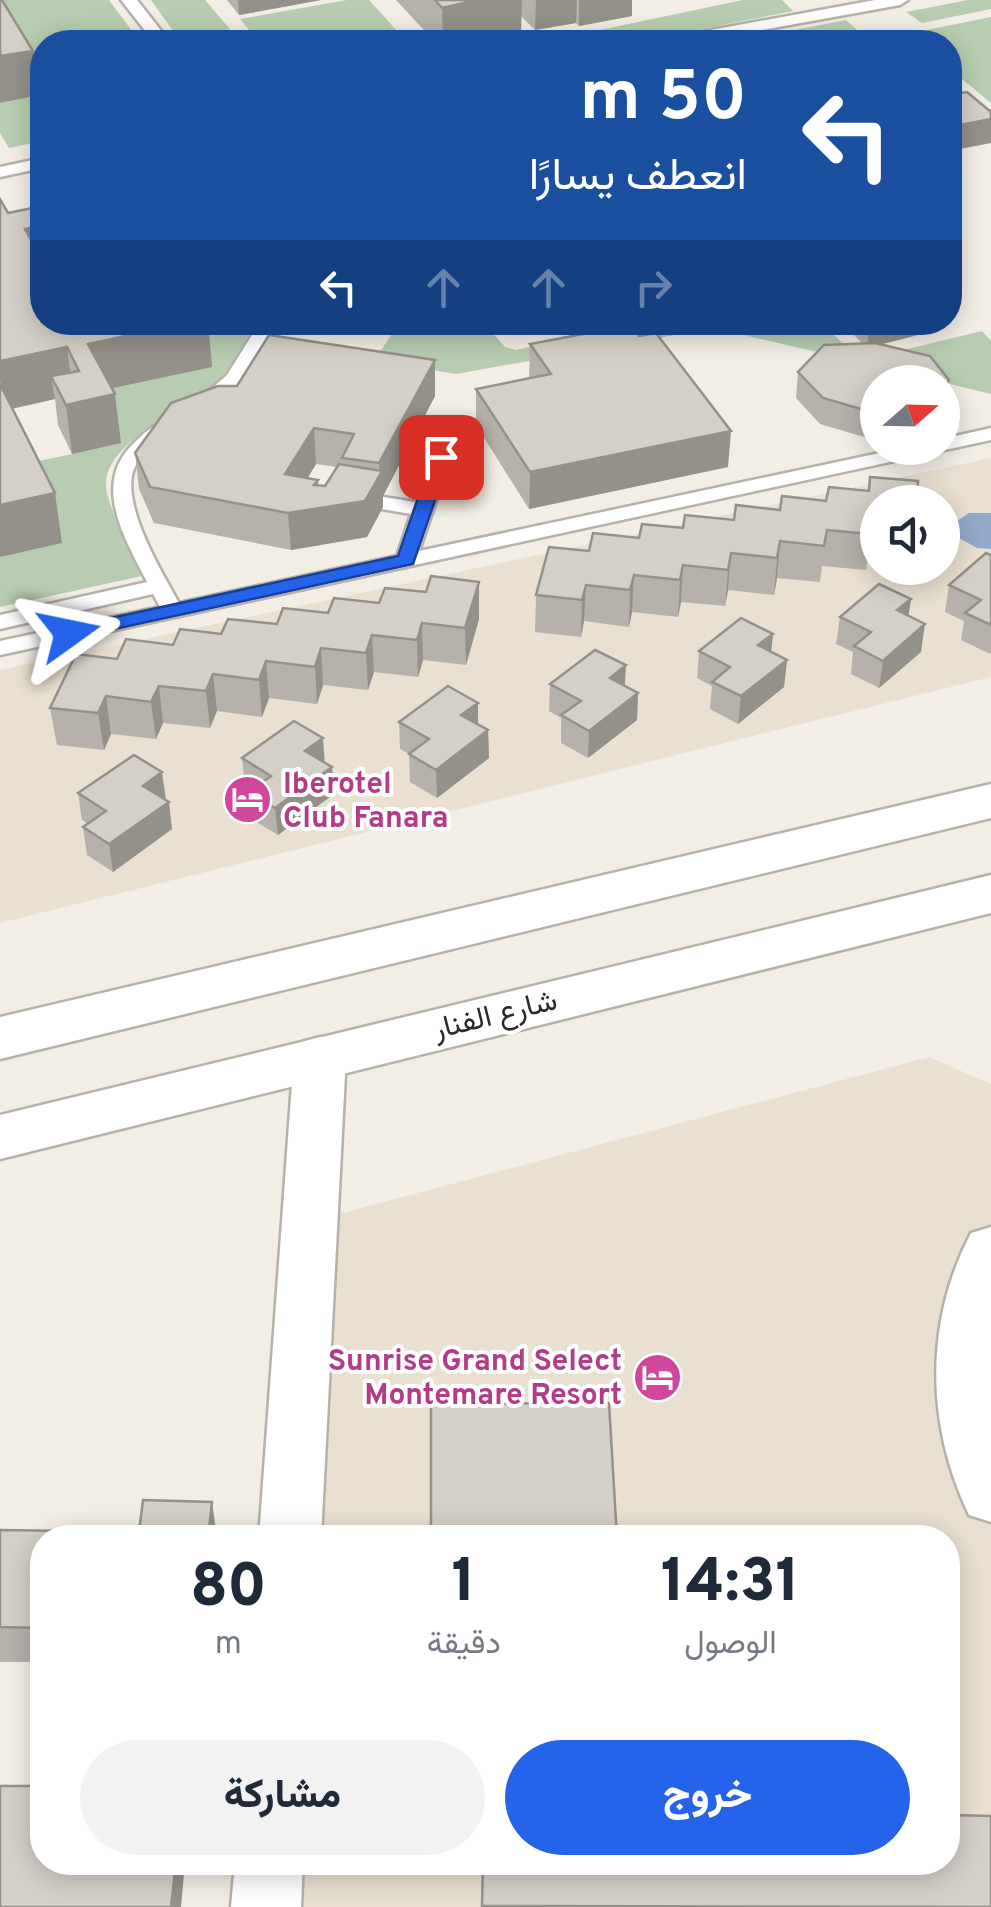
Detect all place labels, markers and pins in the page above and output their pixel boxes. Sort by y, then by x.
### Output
pin [399,415,484,500]
place label: Iberotel Club Fanara [283,767,449,838]
hotel icon: Iberotel Club Fanara [222,774,274,826]
place label: Sunrise Grand Select Montemare Resort [328,1344,622,1415]
hotel icon: Sunrise Grand Select Montemare Resort [631,1351,683,1403]

